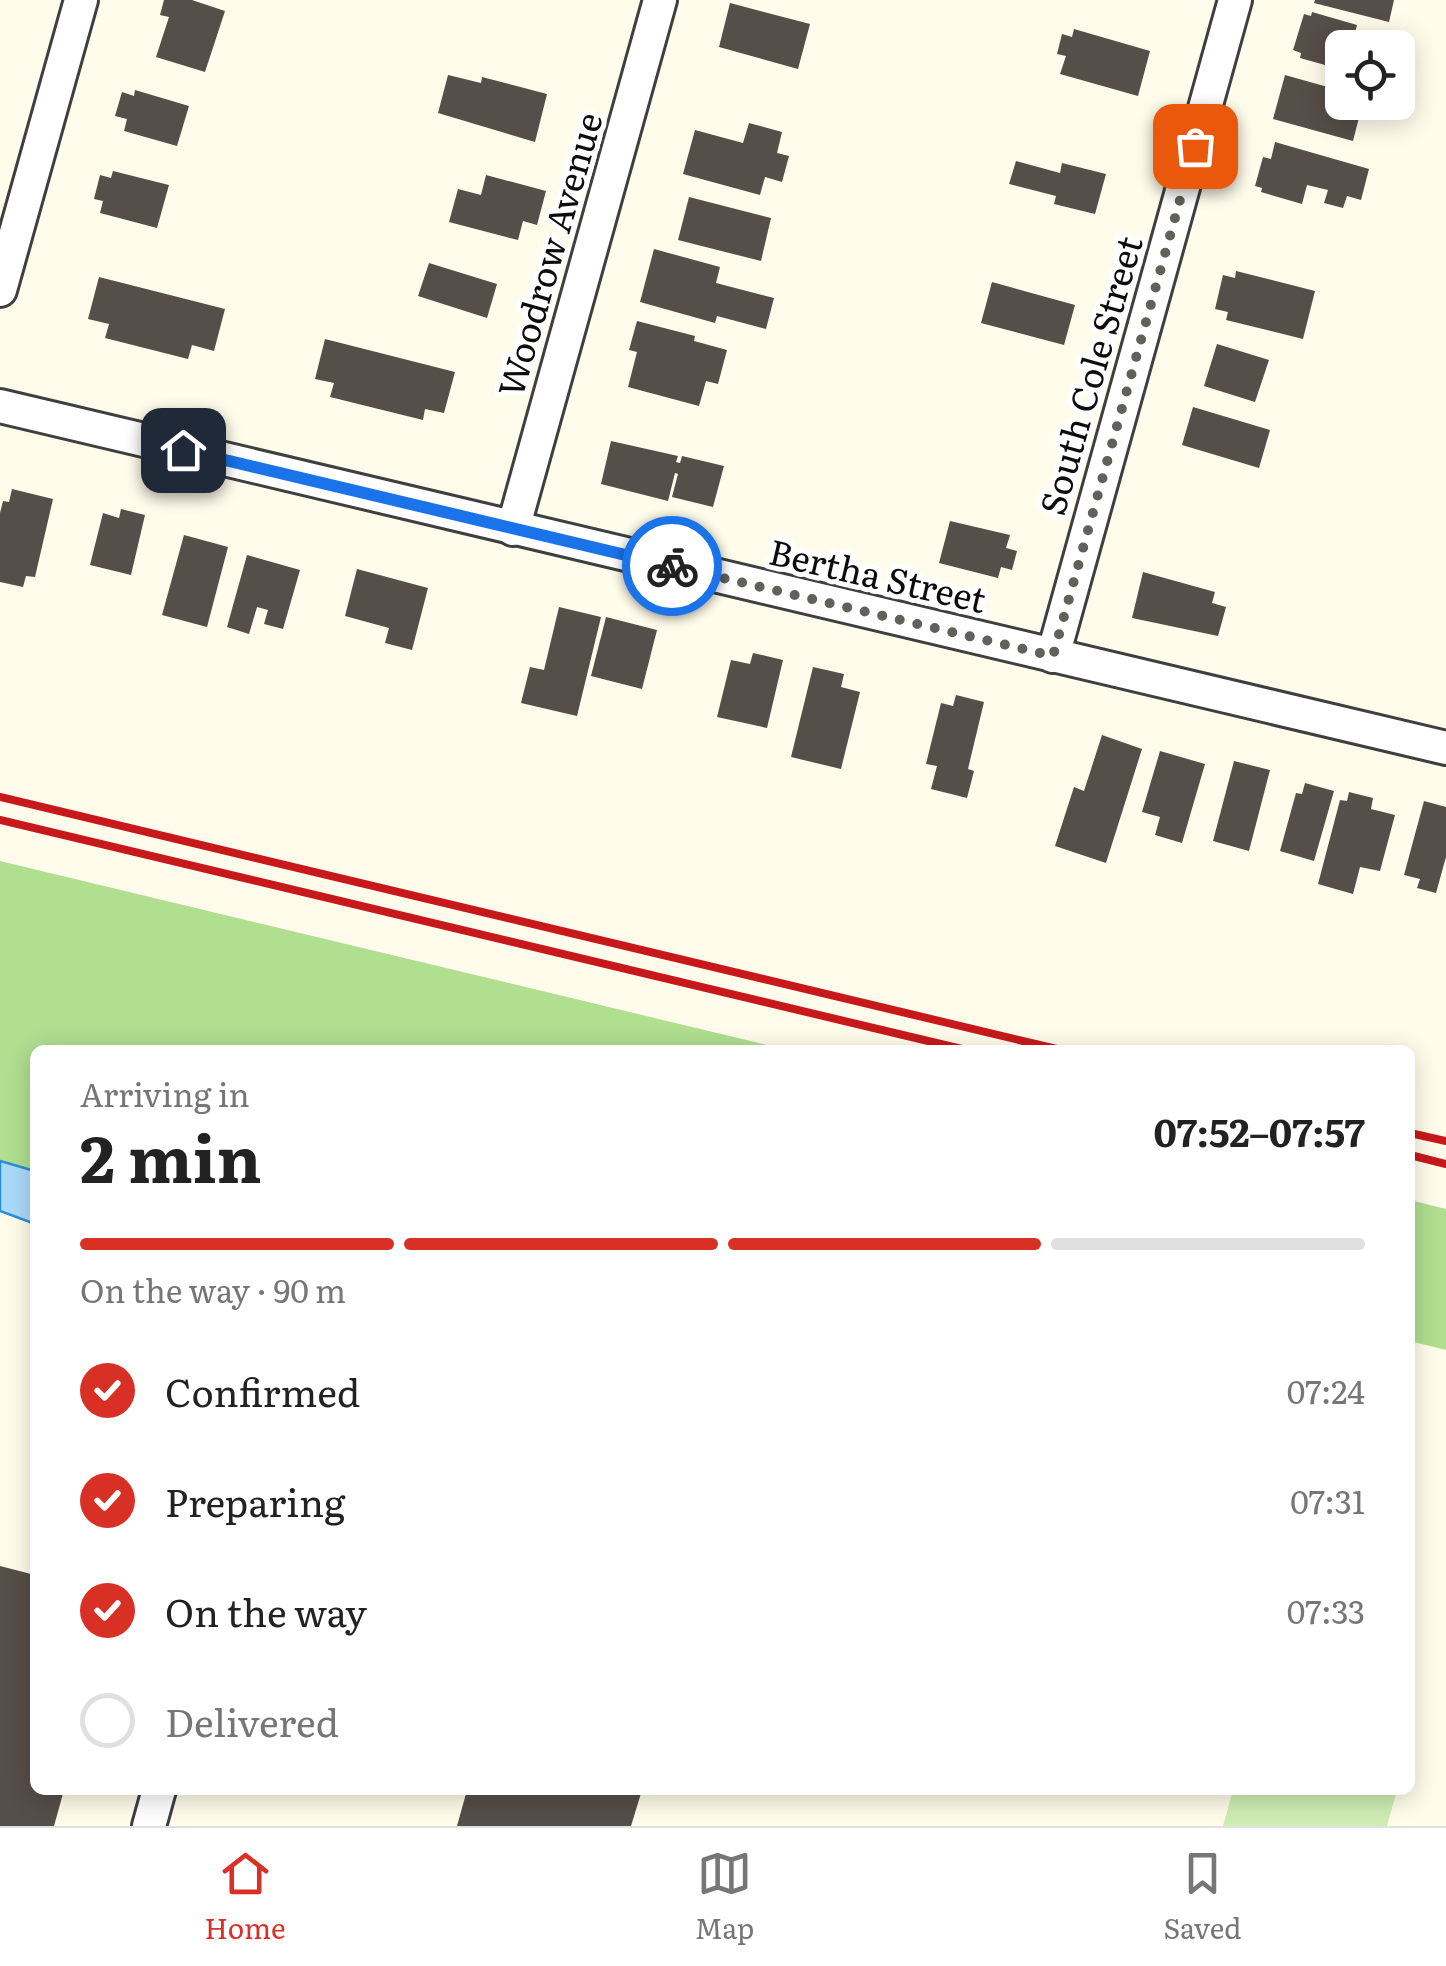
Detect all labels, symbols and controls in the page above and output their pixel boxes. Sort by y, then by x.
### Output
map controls [1325,30,1415,120]
button: locate [1325,30,1415,120]
pin [1153,104,1238,189]
street label: Woodrow Avenue [483,106,613,402]
icon: bag [1168,119,1223,174]
street label: South Cole Street [1024,229,1154,521]
pin [141,408,226,493]
icon: home [156,423,211,478]
courier [622,516,722,616]
street label: Bertha Street [765,524,991,624]
icon: bike [645,539,700,594]
text: Arriving in [80,1069,250,1117]
text: 07:52–07:57 [1153,1102,1365,1159]
text: 2 min [80,1106,262,1203]
text: On the way · 90 m [80,1265,346,1313]
text: Confirmed [165,1362,360,1419]
icon: check [80,1363,135,1418]
text: 07:24 [1287,1366,1365,1414]
text: Preparing [165,1472,345,1529]
icon: check [80,1473,135,1528]
text: 07:31 [1290,1476,1365,1524]
text: On the way [165,1582,367,1639]
icon: check [80,1583,135,1638]
text: 07:33 [1287,1586,1365,1634]
text: Delivered [165,1692,339,1749]
tab: Home [205,1846,285,1948]
tab: Map [695,1846,754,1948]
tab: Saved [1163,1846,1241,1948]

